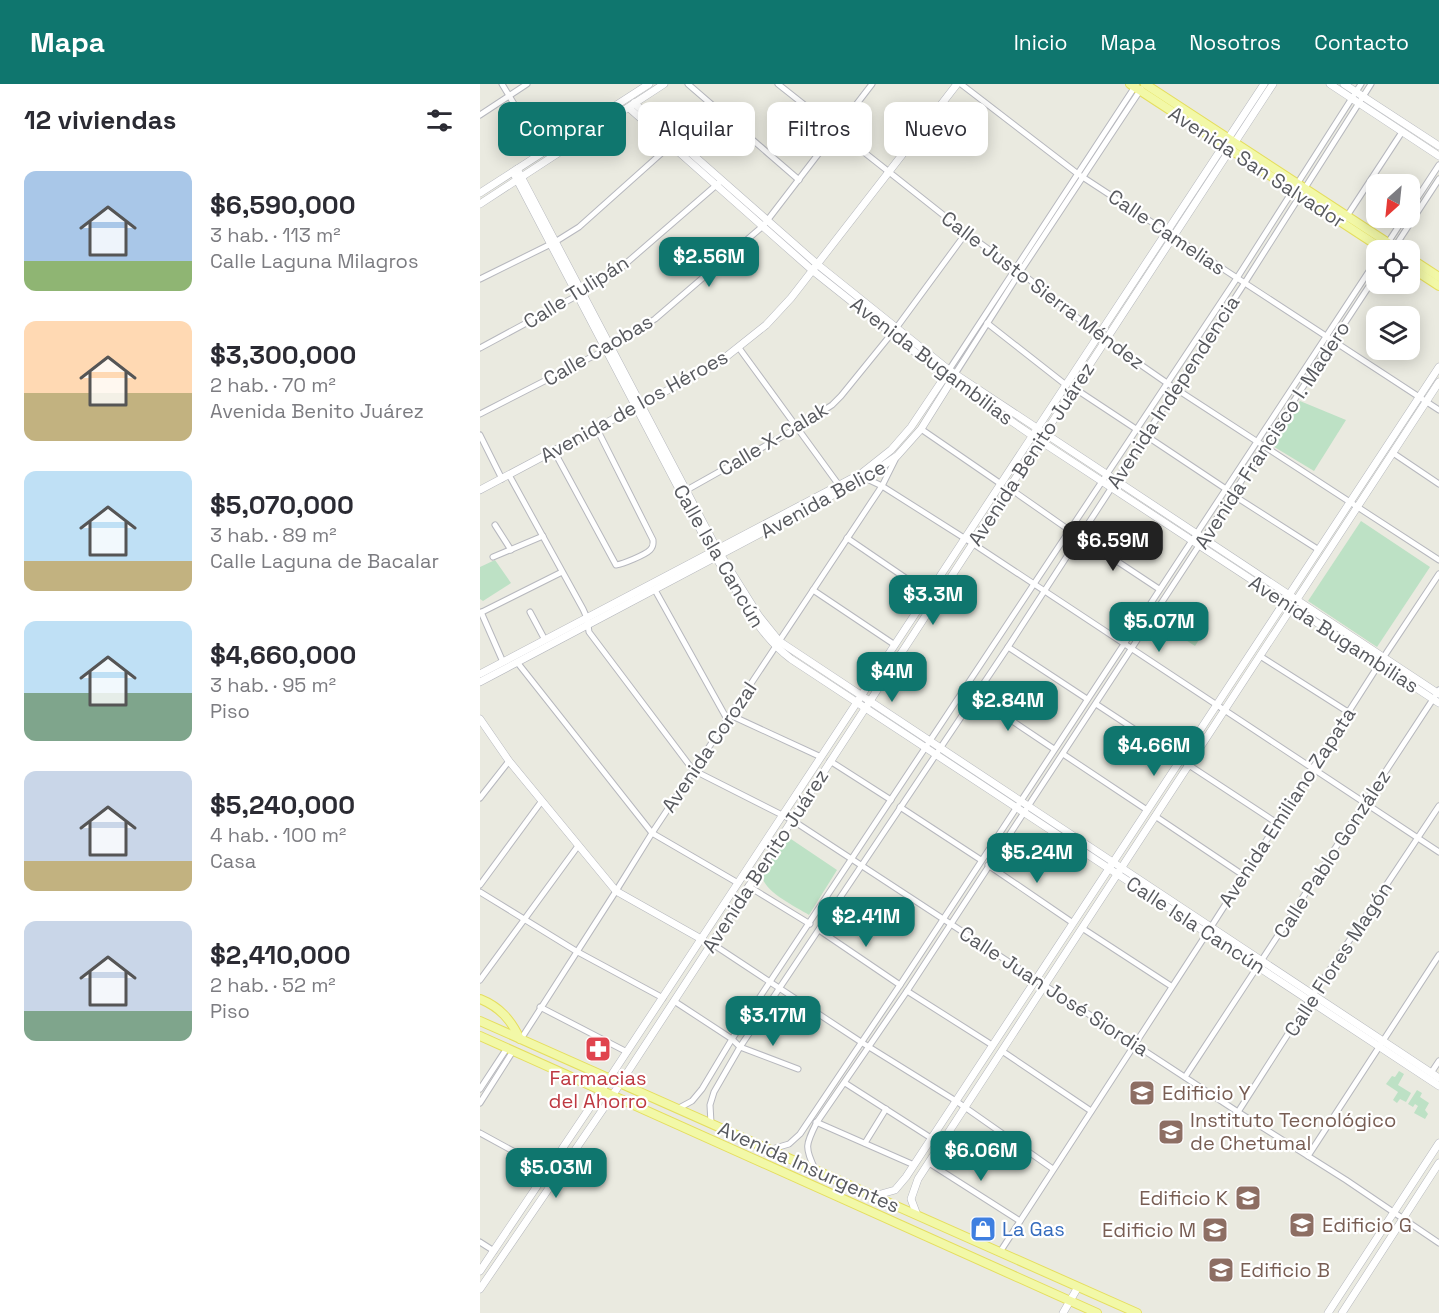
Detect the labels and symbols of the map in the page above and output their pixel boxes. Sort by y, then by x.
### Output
street label: Avenida San Salvador [1164,100,1350,234]
north arrow [1366,174,1420,228]
street label: Calle Camelias [1103,183,1231,281]
street label: Calle Justo Sierra Méndez [936,205,1150,375]
pin: $2.56M [660,237,758,288]
street label: Calle Tulipán [518,249,634,335]
street label: Avenida Independencia [1101,290,1245,494]
street label: Avenida Bugambilias [845,291,1019,431]
street label: Calle Caobas [539,308,657,392]
street label: Avenida Francisco I. Madero [1188,316,1356,554]
street label: Avenida de los Héroes [536,344,732,468]
street label: Avenida Benito Juárez [962,357,1100,551]
street label: Calle X-Calak [713,396,833,482]
street label: Avenida Belice [756,454,890,544]
street label: Calle Isla Cancún [667,480,771,632]
pin: $6.59M [1064,521,1162,572]
street label: Avenida Bugambilias [1244,569,1424,699]
pin: $3.3M [891,575,975,626]
pin: $5.07M [1110,602,1208,653]
pin: $4M [863,652,921,703]
street label: Avenida Corozal [656,677,762,817]
pin: $2.84M [959,681,1057,732]
street label: Avenida Emiliano Zapata [1213,702,1361,912]
pin: $4.66M [1105,726,1203,777]
street label: Avenida Benito Juárez [696,764,834,958]
street label: Calle Pablo González [1268,765,1396,943]
pin: $5.24M [988,833,1086,884]
street label: Calle Isla Cancún [1121,870,1271,980]
street label: Calle Flores Magón [1278,876,1398,1042]
pin: $2.41M [817,897,915,948]
street label: Calle Juan José Siordia [954,920,1154,1062]
pin: $3.17M [724,996,822,1047]
pharmacy icon: Farmacias del Ahorro [583,1034,613,1064]
place label: Farmacias del Ahorro [549,1065,647,1114]
school or university icon: Edificio Y [1127,1078,1157,1108]
place label: Edificio Y [1162,1080,1251,1106]
place label: Instituto Tecnológico de Chetumal [1190,1107,1396,1156]
street label: Avenida Insurgentes [714,1115,904,1219]
school or university icon: Instituto Tecnológico de Chetumal [1156,1117,1186,1147]
pin: $6.06M [932,1131,1030,1182]
pin: $5.03M [507,1148,605,1199]
school or university icon: Edificio K [1233,1183,1263,1213]
place label: Edificio K [1139,1185,1228,1211]
school or university icon: Edificio G [1287,1210,1317,1240]
place label: Edificio G [1322,1212,1412,1238]
shop icon: La Gas [968,1214,998,1244]
school or university icon: Edificio M [1200,1215,1230,1245]
place label: La Gas [1002,1216,1065,1242]
place label: Edificio M [1102,1217,1196,1243]
school or university icon: Edificio B [1206,1255,1236,1285]
place label: Edificio B [1240,1257,1330,1283]

